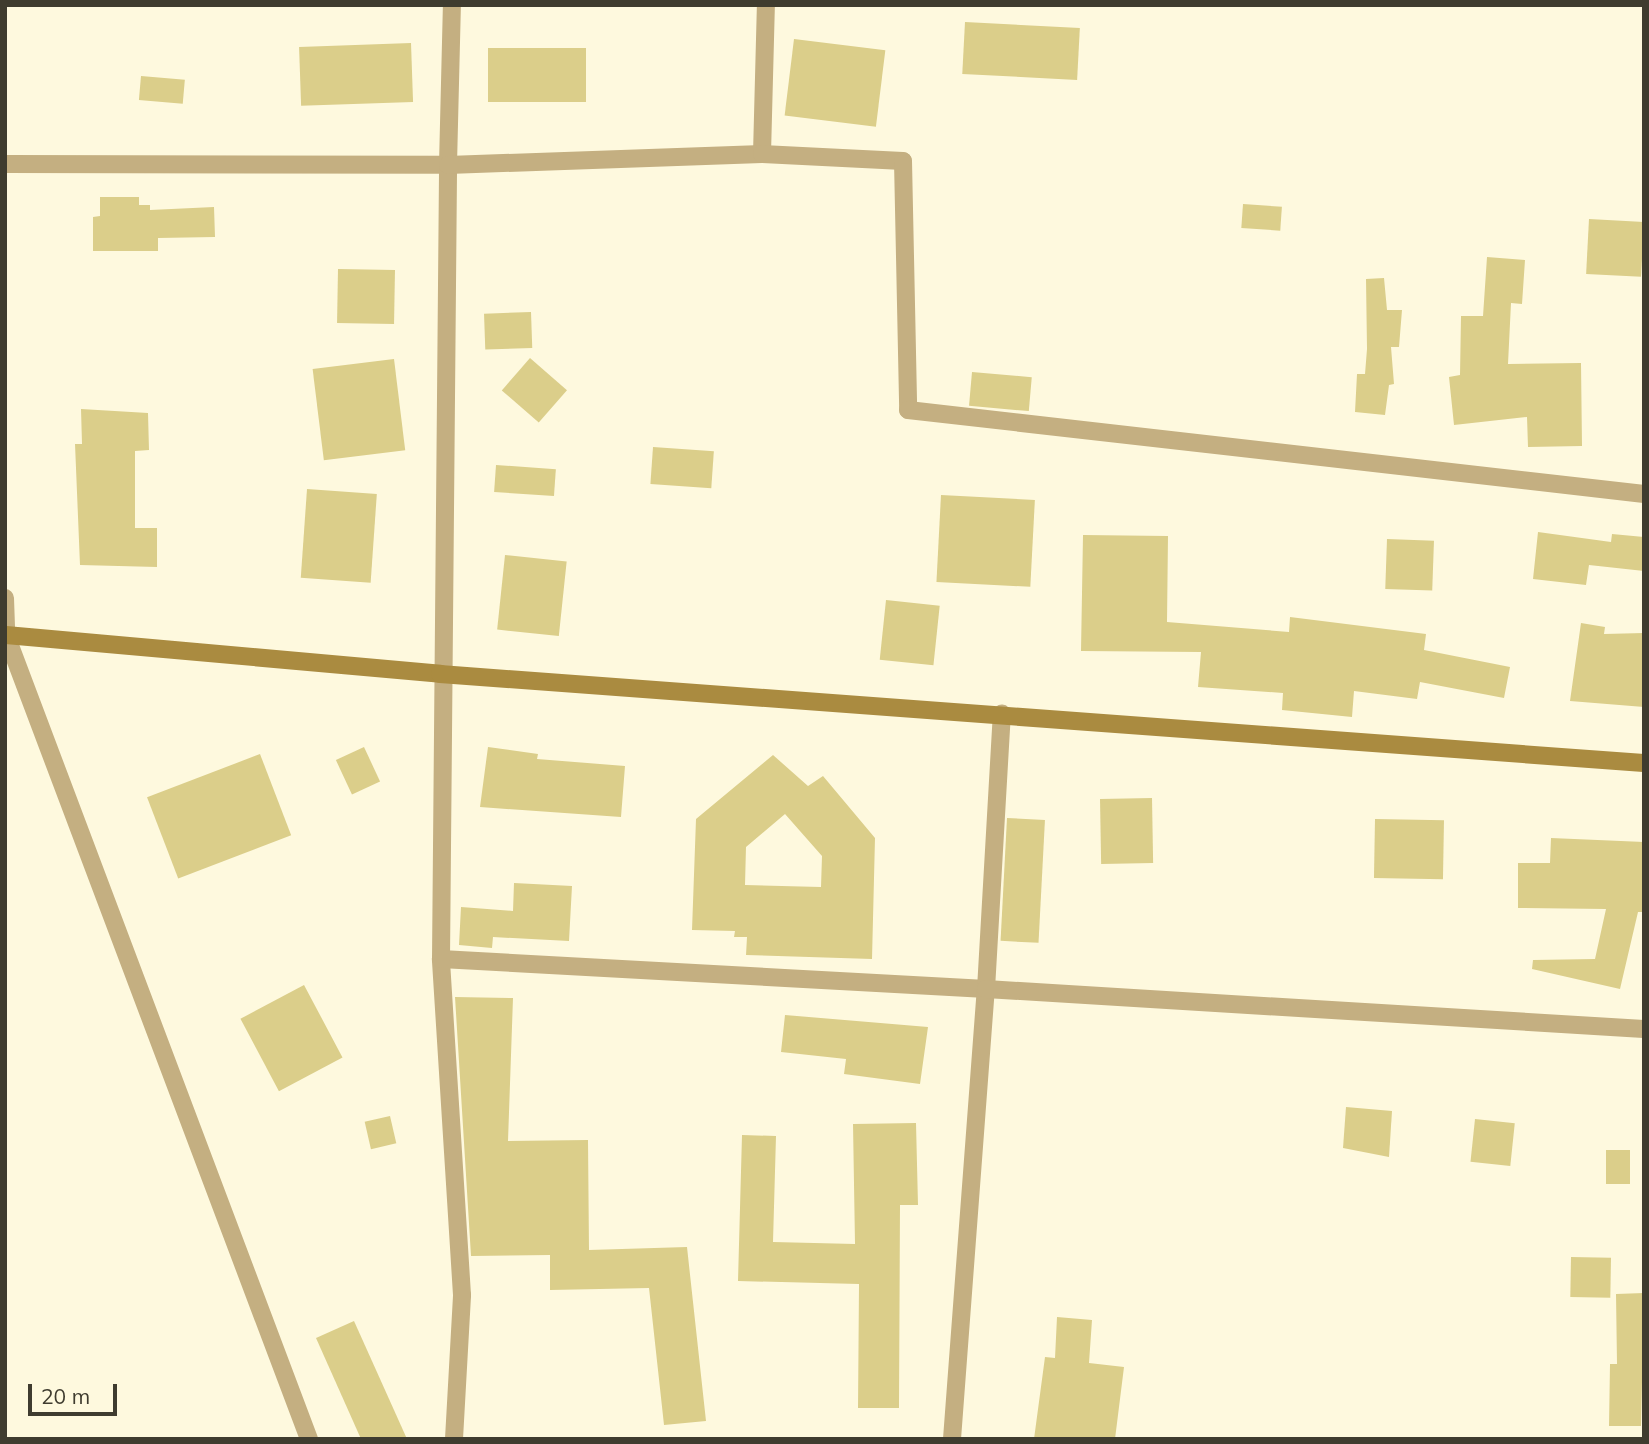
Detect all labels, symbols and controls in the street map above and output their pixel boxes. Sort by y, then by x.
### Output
scale bar [32,1370,121,1414]
text: 20 m [41,1383,90,1409]

